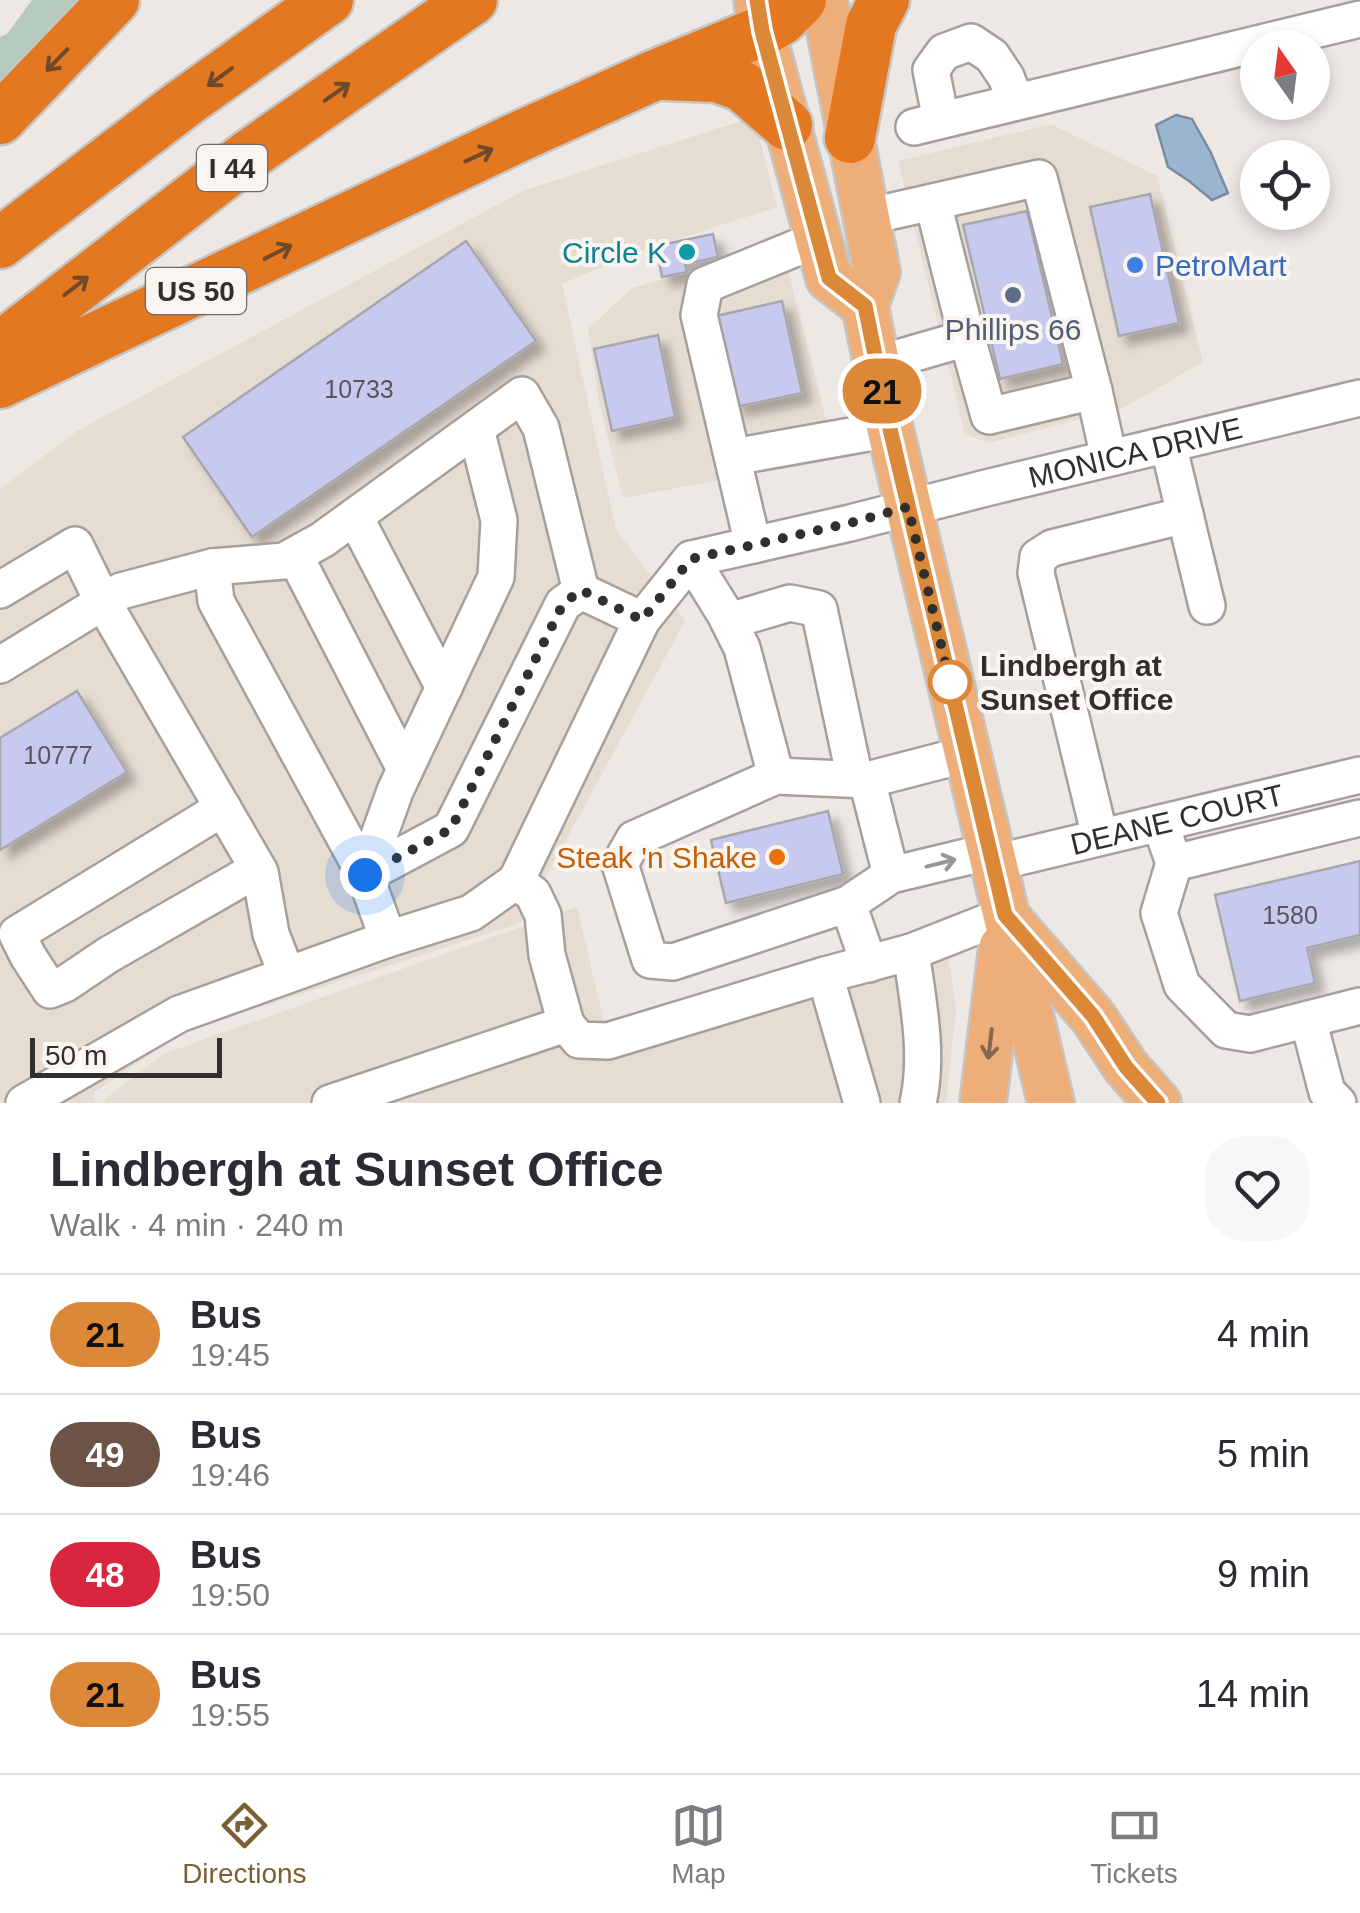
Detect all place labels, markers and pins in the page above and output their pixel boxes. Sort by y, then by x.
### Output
place label: Circle K [562,236,667,269]
marker: Circle K [676,241,698,263]
place label: PetroMart [1155,249,1287,282]
marker: PetroMart [1124,254,1146,276]
marker: Phillips 66 [1002,284,1024,306]
place label: Phillips 66 [945,313,1081,346]
place label: Lindbergh at Sunset Office [980,649,1173,716]
marker: Lindbergh at Sunset Office [929,661,971,703]
place label: Steak 'n Shake [556,841,757,874]
marker: Steak 'n Shake [766,846,788,868]

